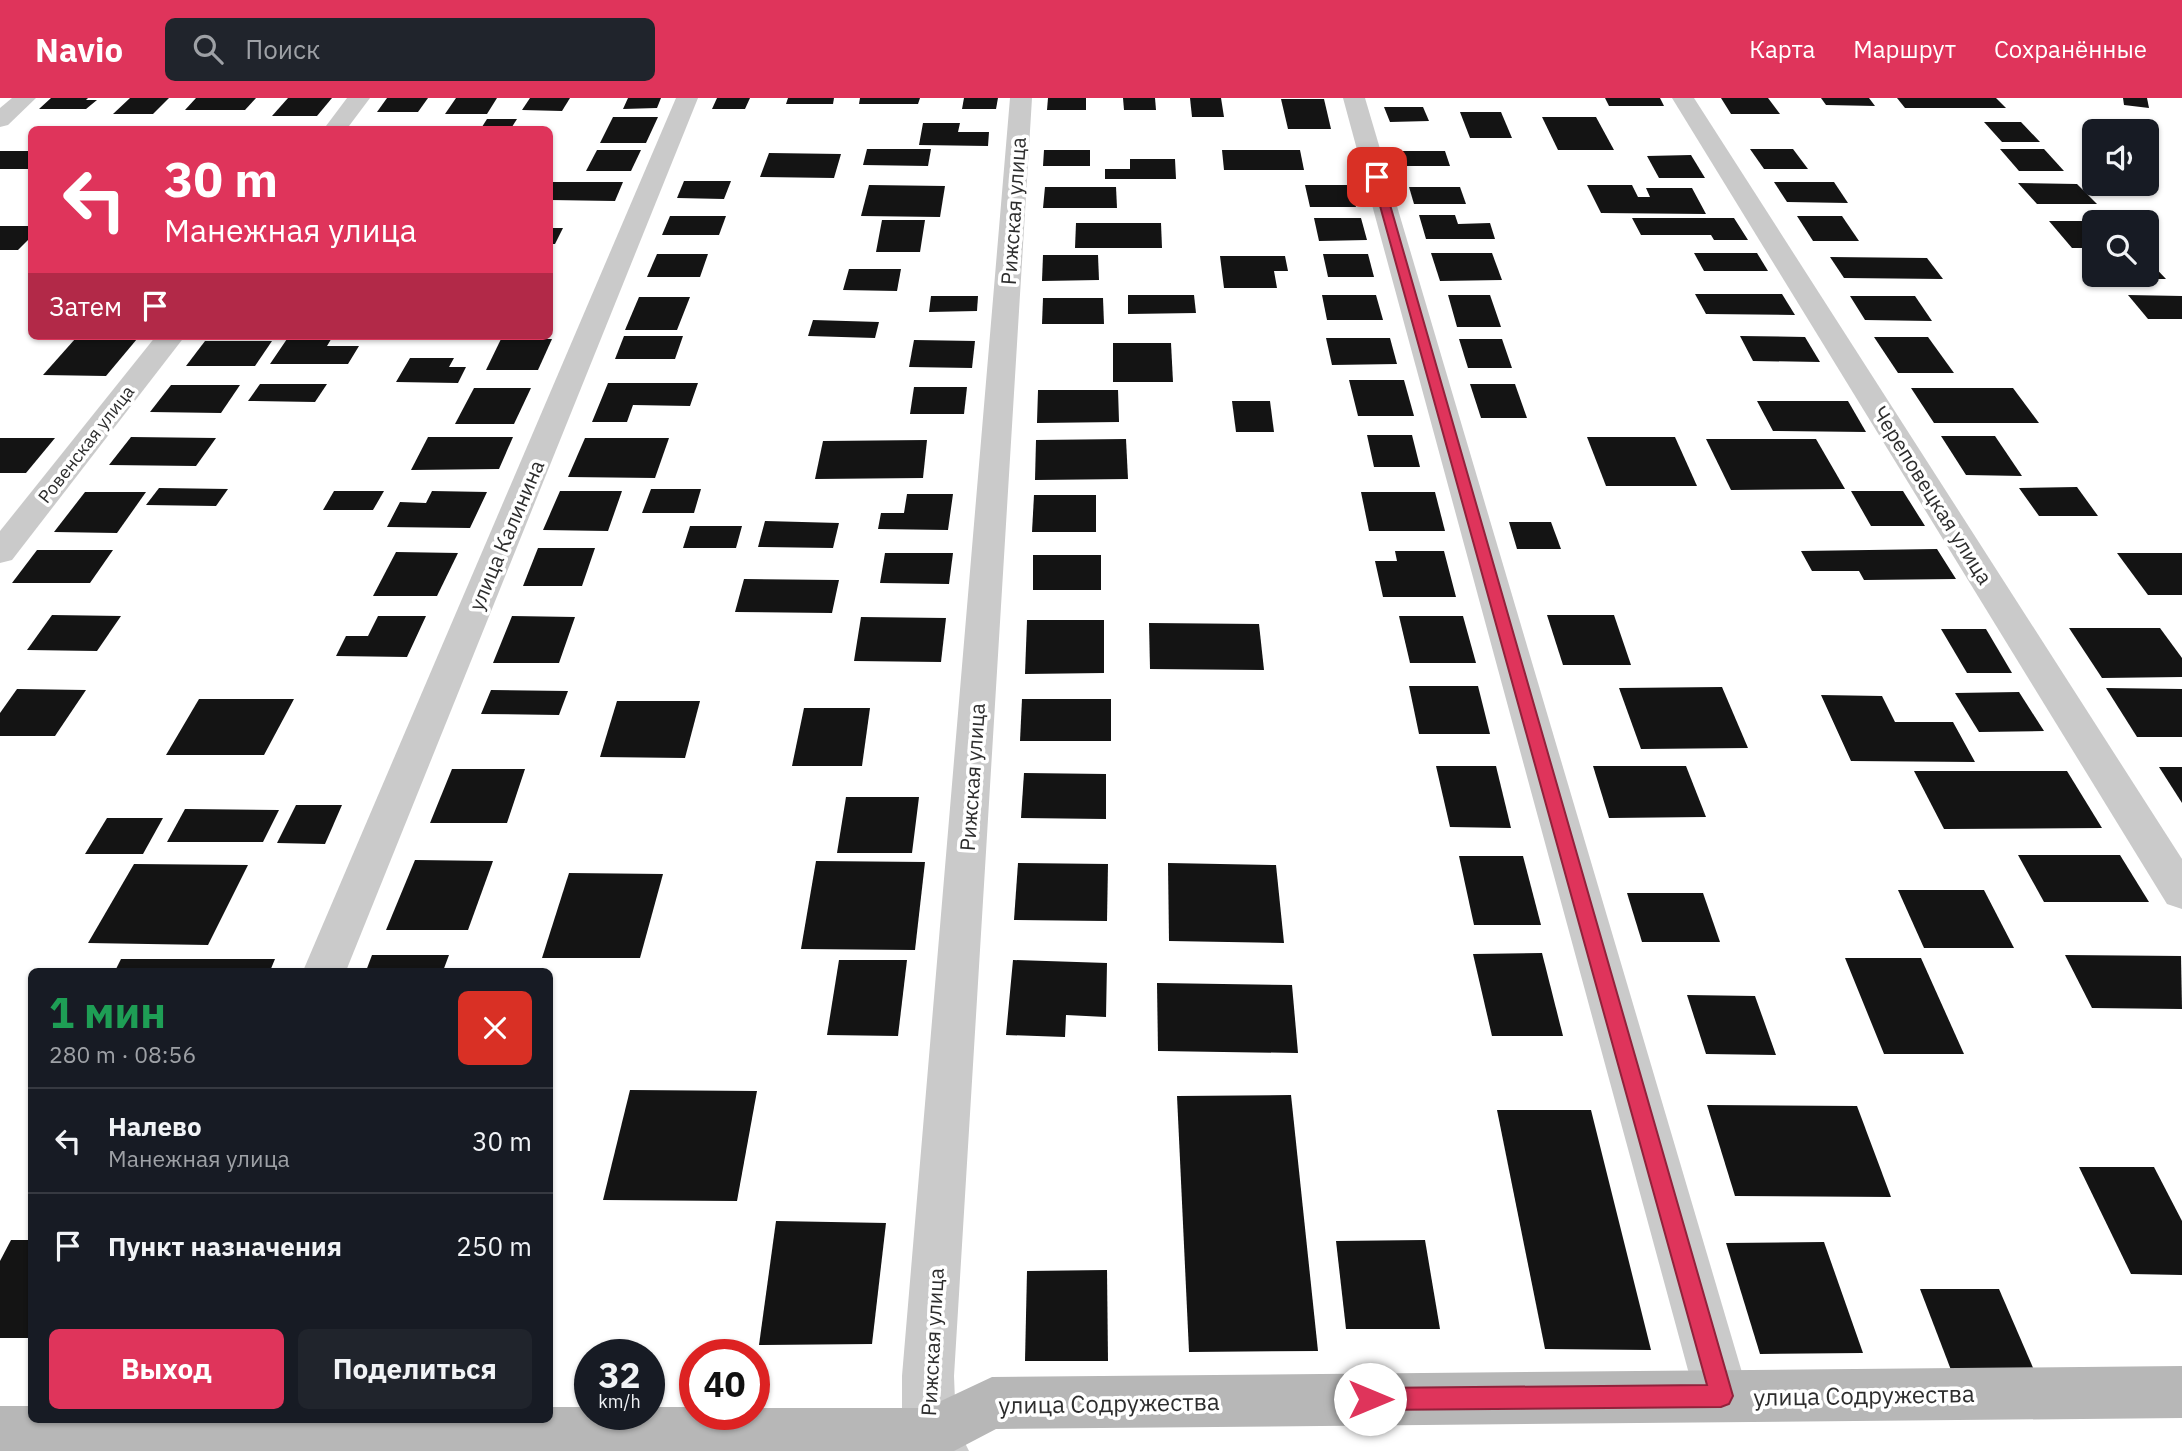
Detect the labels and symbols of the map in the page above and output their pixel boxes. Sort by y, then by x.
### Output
street label: Рижская улица [994,136,1032,286]
pin [1347,147,1407,207]
street label: Ровенская улица [33,380,139,508]
street label: Череповецкая улица [1867,401,1999,589]
street label: улица Калинина [462,456,550,614]
street label: Рижская улица [953,702,991,852]
street label: Рижская улица [914,1267,950,1417]
speed limit sign: 40 [679,1339,770,1430]
position arrow [1333,1362,1407,1436]
street label: улица Содружества [1753,1377,1975,1413]
street label: улица Содружества [998,1385,1220,1421]

